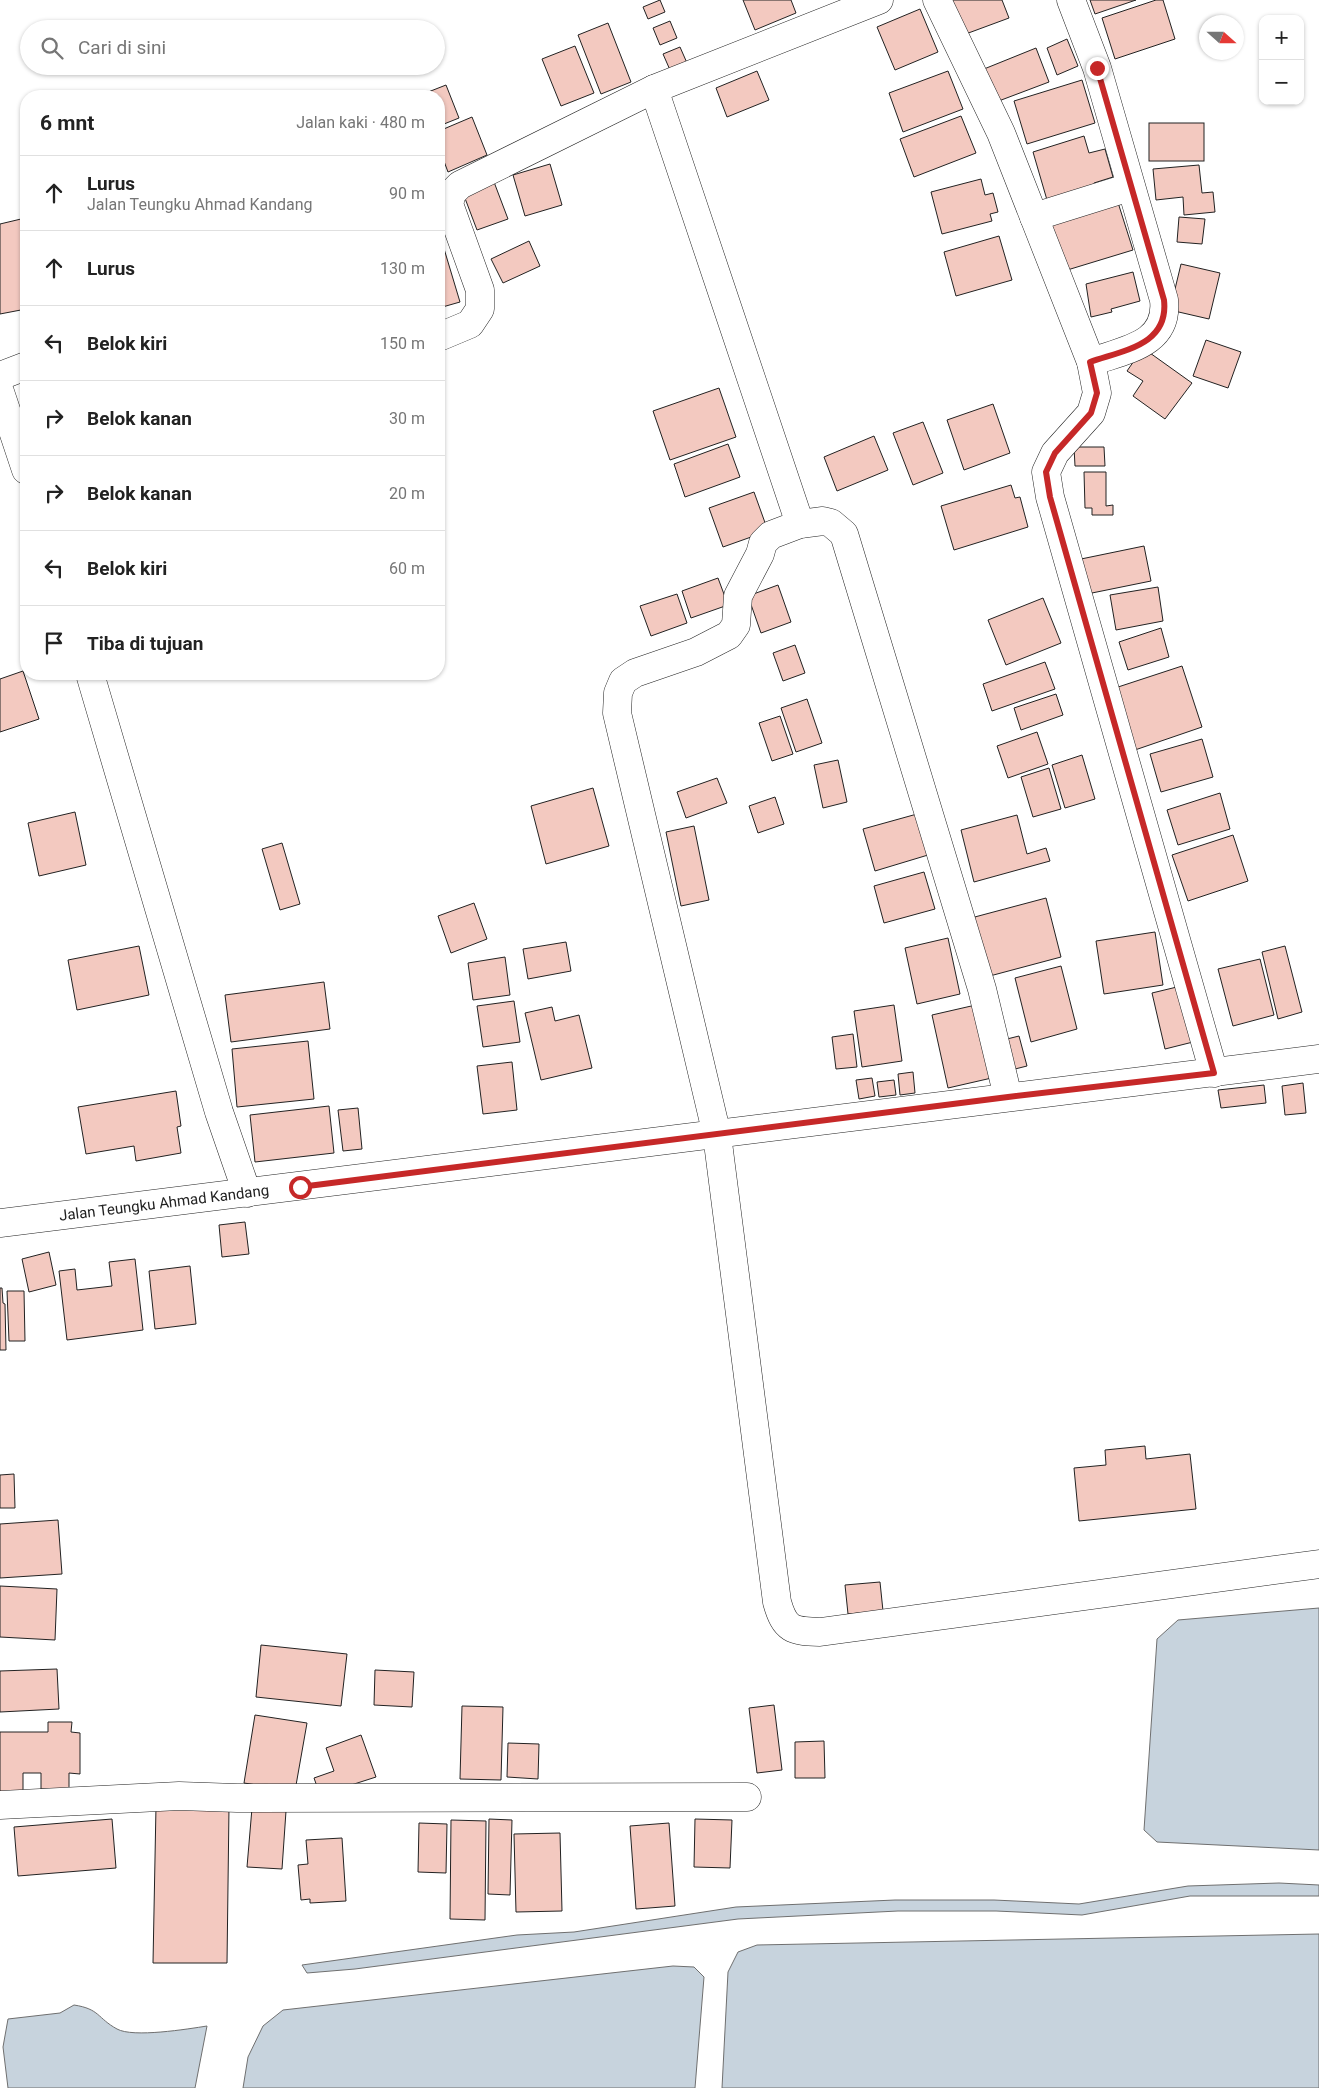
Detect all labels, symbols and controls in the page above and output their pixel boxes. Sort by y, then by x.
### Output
north arrow [1199,15,1244,60]
map controls [1259,15,1304,105]
button: + [1259,15,1304,60]
search box [20,20,445,75]
icon: search [38,34,66,62]
text: Cari di sini [78,36,166,59]
route end [1086,57,1109,80]
button: − [1259,60,1304,105]
text: 6 mnt [40,111,94,135]
text: Jalan kaki · 480 m [296,113,425,132]
text: Lurus [87,172,135,195]
icon: ahead [40,179,68,207]
text: 90 m [389,184,425,203]
text: Jalan Teungku Ahmad Kandang [87,195,313,214]
icon: ahead [40,254,68,282]
text: Lurus [87,257,135,280]
text: 130 m [380,259,425,278]
icon: left [40,329,68,357]
text: Belok kiri [87,332,167,355]
text: 150 m [380,334,425,353]
icon: right [40,404,68,432]
text: Belok kanan [87,407,192,430]
text: 30 m [389,409,425,428]
icon: right [40,479,68,507]
text: Belok kanan [87,482,192,505]
text: 20 m [389,484,425,503]
icon: left [40,554,68,582]
text: Belok kiri [87,557,167,580]
text: 60 m [389,559,425,578]
icon: arrive [40,629,68,657]
text: Tiba di tujuan [87,632,203,655]
route start [289,1176,312,1199]
street label: Jalan Teungku Ahmad Kandang [58,1181,270,1225]

